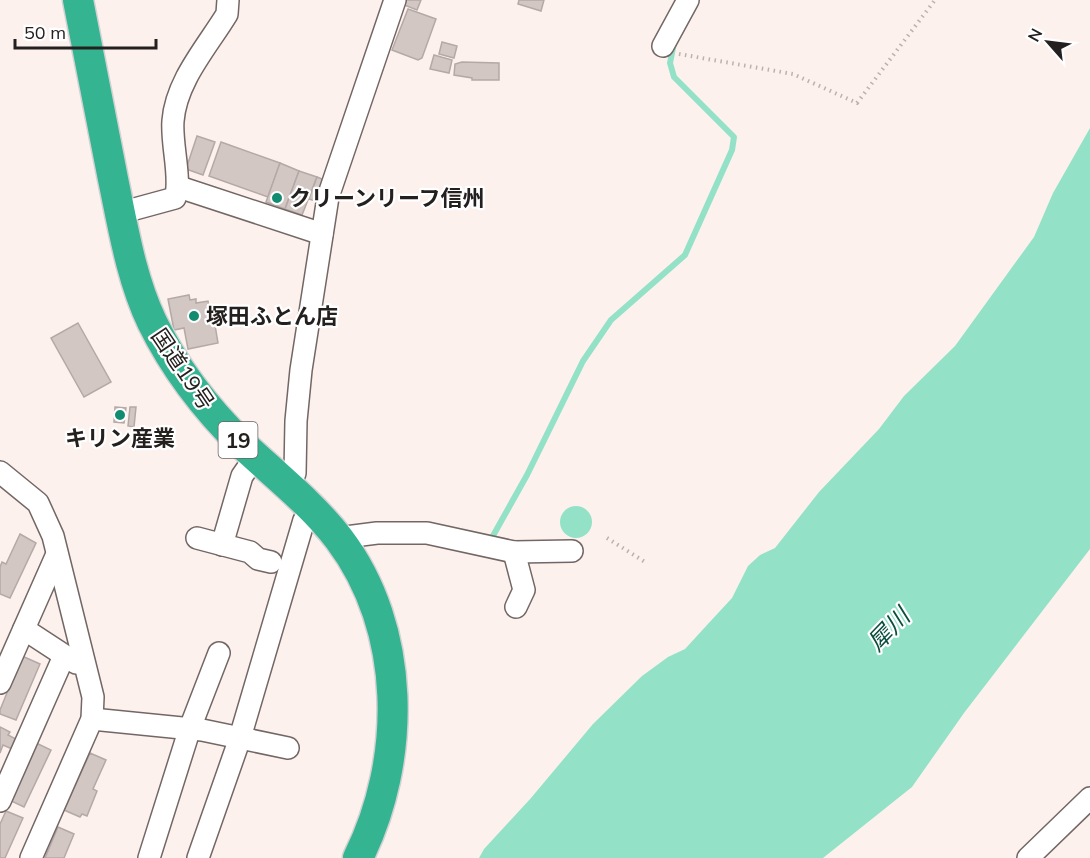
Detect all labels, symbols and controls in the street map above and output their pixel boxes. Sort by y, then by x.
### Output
scale bar [15,12,156,50]
north arrow [1018,12,1078,72]
text: 50 m [24,21,66,44]
text: N [1023,25,1046,45]
place label: クリーンリーフ信州 [289,184,485,212]
marker: クリーンリーフ信州 [270,191,284,205]
place label: 塚田ふとん店 [206,302,338,330]
marker: 塚田ふとん店 [187,309,201,323]
street label: 国道19号 [146,323,220,415]
marker: キリン産業 [113,408,127,422]
road number: 19 [218,422,258,458]
place label: キリン産業 [65,424,175,452]
water label: 犀川 [861,599,918,657]

